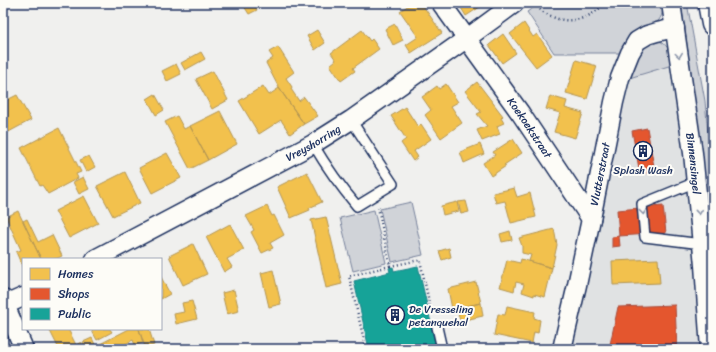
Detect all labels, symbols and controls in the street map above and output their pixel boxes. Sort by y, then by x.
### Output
one-way arrow [674,52,683,58]
street label: Koekoekstraat [502,93,558,162]
street label: Vreyshorring [282,119,345,166]
street label: Binnensingel [681,131,707,196]
street label: Vlutterstraat [584,140,615,207]
building icon: Splash Wash [632,140,654,162]
place label: Splash Wash [613,161,673,180]
one-way arrow [638,209,647,215]
one-way arrow [694,209,703,215]
legend [22,258,162,330]
text: Homes [58,263,94,285]
text: Shops [58,283,89,305]
place label: De Vresseling petanquehal [408,300,474,332]
text: Public [58,303,91,325]
building icon: De Vresseling petanquehal [384,304,406,326]

